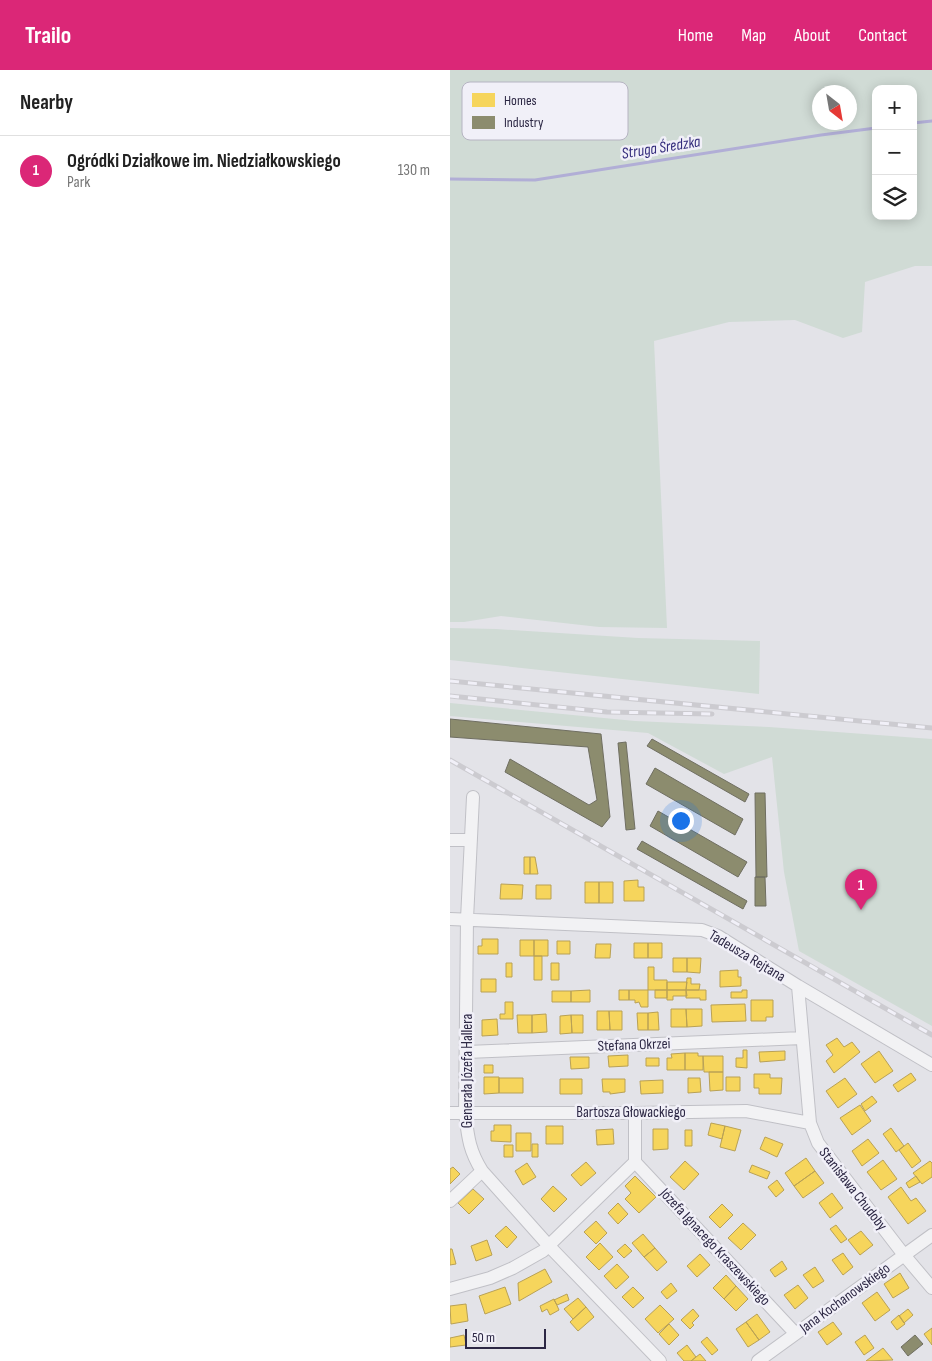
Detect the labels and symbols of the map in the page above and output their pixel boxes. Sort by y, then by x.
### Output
legend [462,82,628,140]
north arrow [812,85,857,130]
text: Homes [504,92,537,109]
text: Industry [504,114,544,131]
water label: Struga Średzka [620,132,702,164]
your location [668,808,694,834]
pin: 1 [845,869,877,910]
street label: Tadeusza Rejtana [705,926,789,986]
street label: Generała Józefa Hallera [458,1014,477,1128]
street label: Stefana Okrzei [597,1034,671,1056]
street label: Bartosza Głowackiego [576,1103,686,1122]
street label: Stanisława Chudoby [815,1144,892,1235]
street label: Józefa Ignacego Kraszewskiego [655,1184,774,1310]
street label: Jana Kochanowskiego [795,1259,894,1338]
scale bar [465,1326,546,1349]

